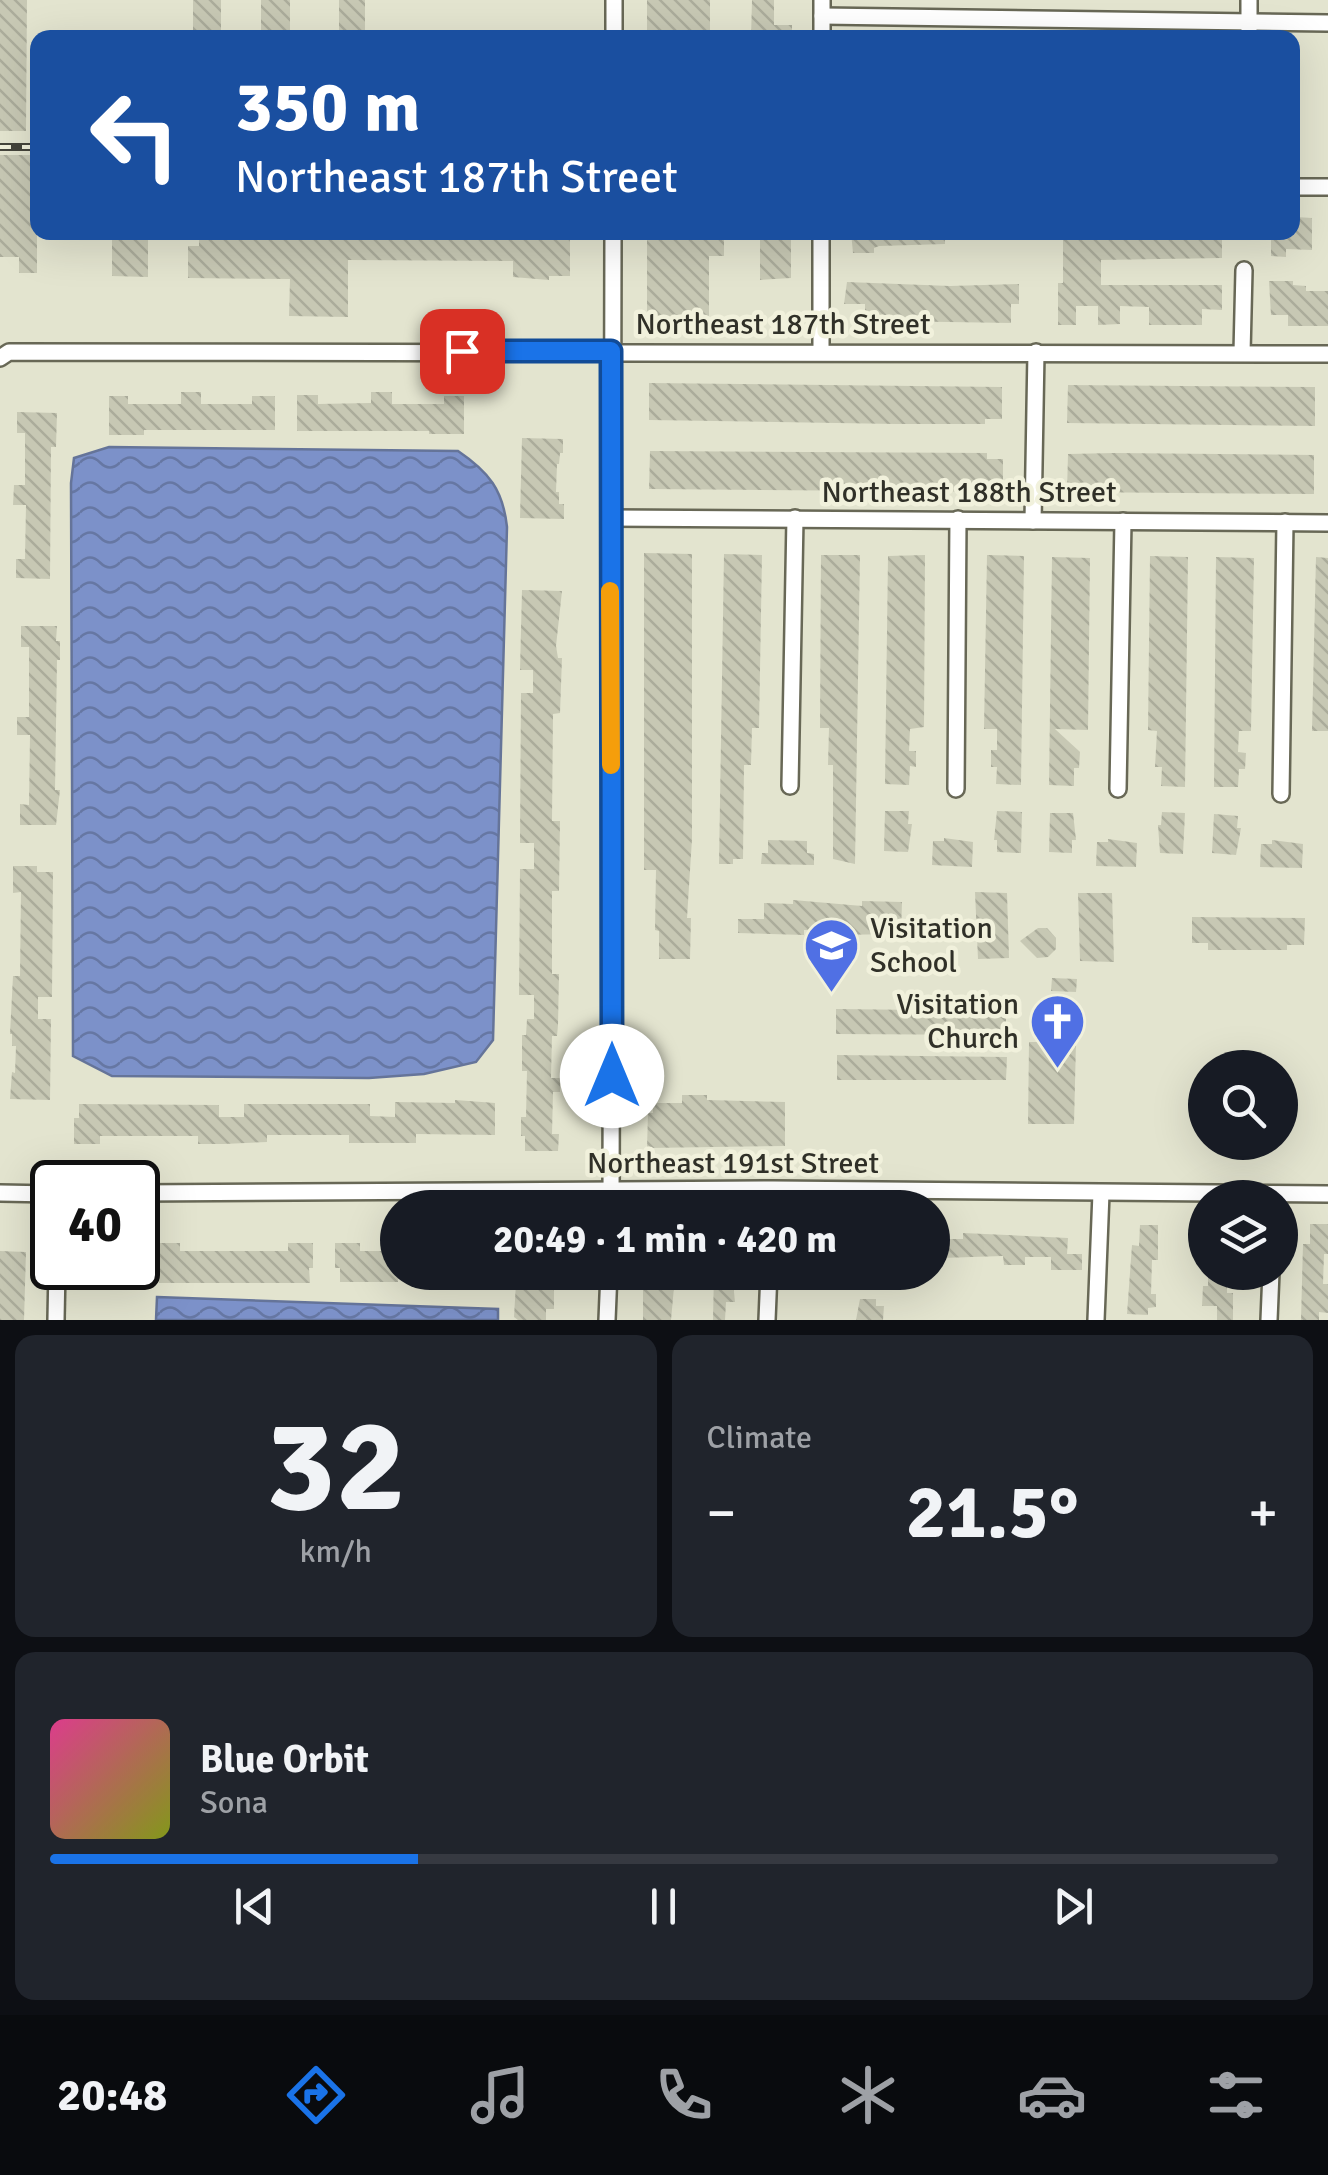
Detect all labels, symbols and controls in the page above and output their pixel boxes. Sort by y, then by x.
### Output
text: 350 m [235,64,420,150]
icon: left [70,70,200,200]
text: Northeast 187th Street [235,150,678,205]
street label: Northeast 187th Street [635,306,931,343]
pin [420,309,505,394]
icon: arrive [435,324,490,379]
street label: Northeast 188th Street [821,474,1117,511]
place label: Visitation School [870,910,993,981]
school or university icon: Visitation School [801,915,861,994]
place label: Visitation Church [896,986,1019,1057]
church icon: Visitation Church [1028,991,1088,1070]
position arrow [560,1024,664,1128]
map controls [1188,1050,1298,1290]
button: search [1188,1050,1298,1160]
street label: Northeast 191st Street [587,1145,879,1182]
speed limit sign: 40 [30,1160,160,1290]
button: layers [1188,1180,1298,1290]
text: 20:49 · 1 min · 420 m [493,1216,837,1263]
text: 32 [266,1387,406,1547]
text: Climate [707,1418,812,1457]
text: 21.5° [906,1466,1079,1559]
text: − [707,1479,736,1547]
text: + [1248,1479,1278,1547]
text: km/h [300,1532,372,1571]
text: Blue Orbit [200,1736,369,1783]
text: Sona [200,1783,268,1822]
icon: previous [227,1879,282,1934]
icon: pause [636,1879,691,1934]
icon: next [1046,1879,1101,1934]
icon: directions [281,2060,351,2130]
icon: music [465,2060,535,2130]
icon: phone [649,2060,719,2130]
icon: climate [833,2060,903,2130]
icon: car [1017,2060,1087,2130]
icon: filters [1201,2060,1271,2130]
text: 20:48 [57,2068,167,2123]

